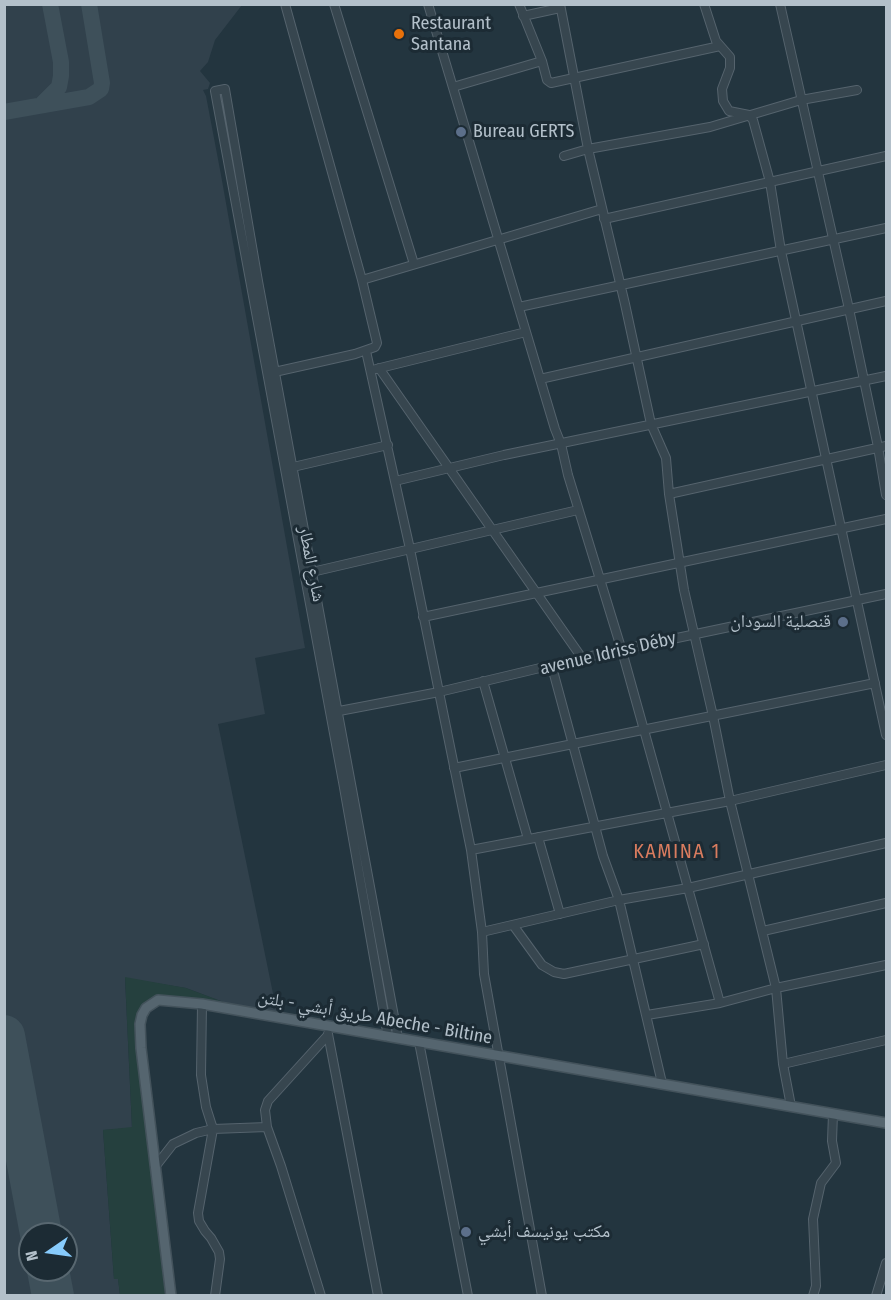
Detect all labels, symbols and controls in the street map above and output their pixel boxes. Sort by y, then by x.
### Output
place label: Restaurant Santana [411,13,491,56]
marker: Restaurant Santana [392,27,406,41]
place label: Bureau GERTS [473,121,574,143]
marker: Bureau GERTS [454,125,468,139]
street label: شارع المطار [293,524,329,604]
place label: قنصلية السودان [730,611,831,633]
marker: قنصلية السودان [836,615,850,629]
street label: avenue Idriss Déby [538,628,678,680]
district label: KAMINA 1 [633,840,721,864]
street label: طريق أبشي - بلتن Abeche - Biltine [256,987,494,1049]
place label: مكتب يونيسف أبشي [478,1221,610,1243]
north arrow [18,1222,78,1282]
marker: مكتب يونيسف أبشي [459,1225,473,1239]
text: N [22,1249,42,1263]

